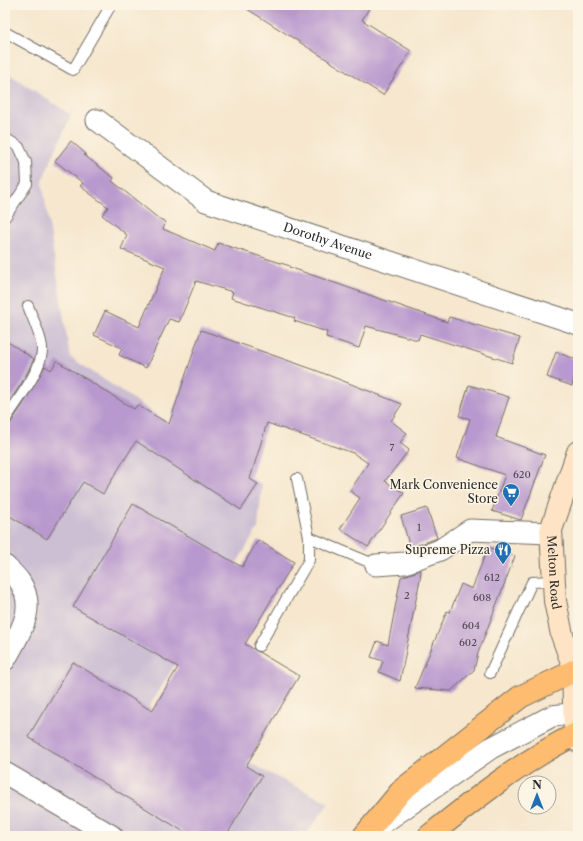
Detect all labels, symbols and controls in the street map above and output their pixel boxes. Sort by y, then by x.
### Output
street label: Dorothy Avenue [282,219,374,263]
house number: 7 [390,441,395,454]
house number: 620 [513,468,531,481]
place label: Mark Convenience Store [390,477,498,506]
supermarket icon: Mark Convenience Store [501,482,521,507]
house number: 1 [417,521,422,534]
street label: Melton Road [544,535,565,611]
restaurant icon: Supreme Pizza [493,540,513,565]
place label: Supreme Pizza [405,542,491,557]
house number: 612 [484,571,500,584]
house number: 2 [404,589,410,602]
house number: 608 [473,591,491,604]
house number: 604 [462,619,480,632]
house number: 602 [459,636,477,649]
north arrow [517,775,557,815]
text: N [532,778,542,792]

